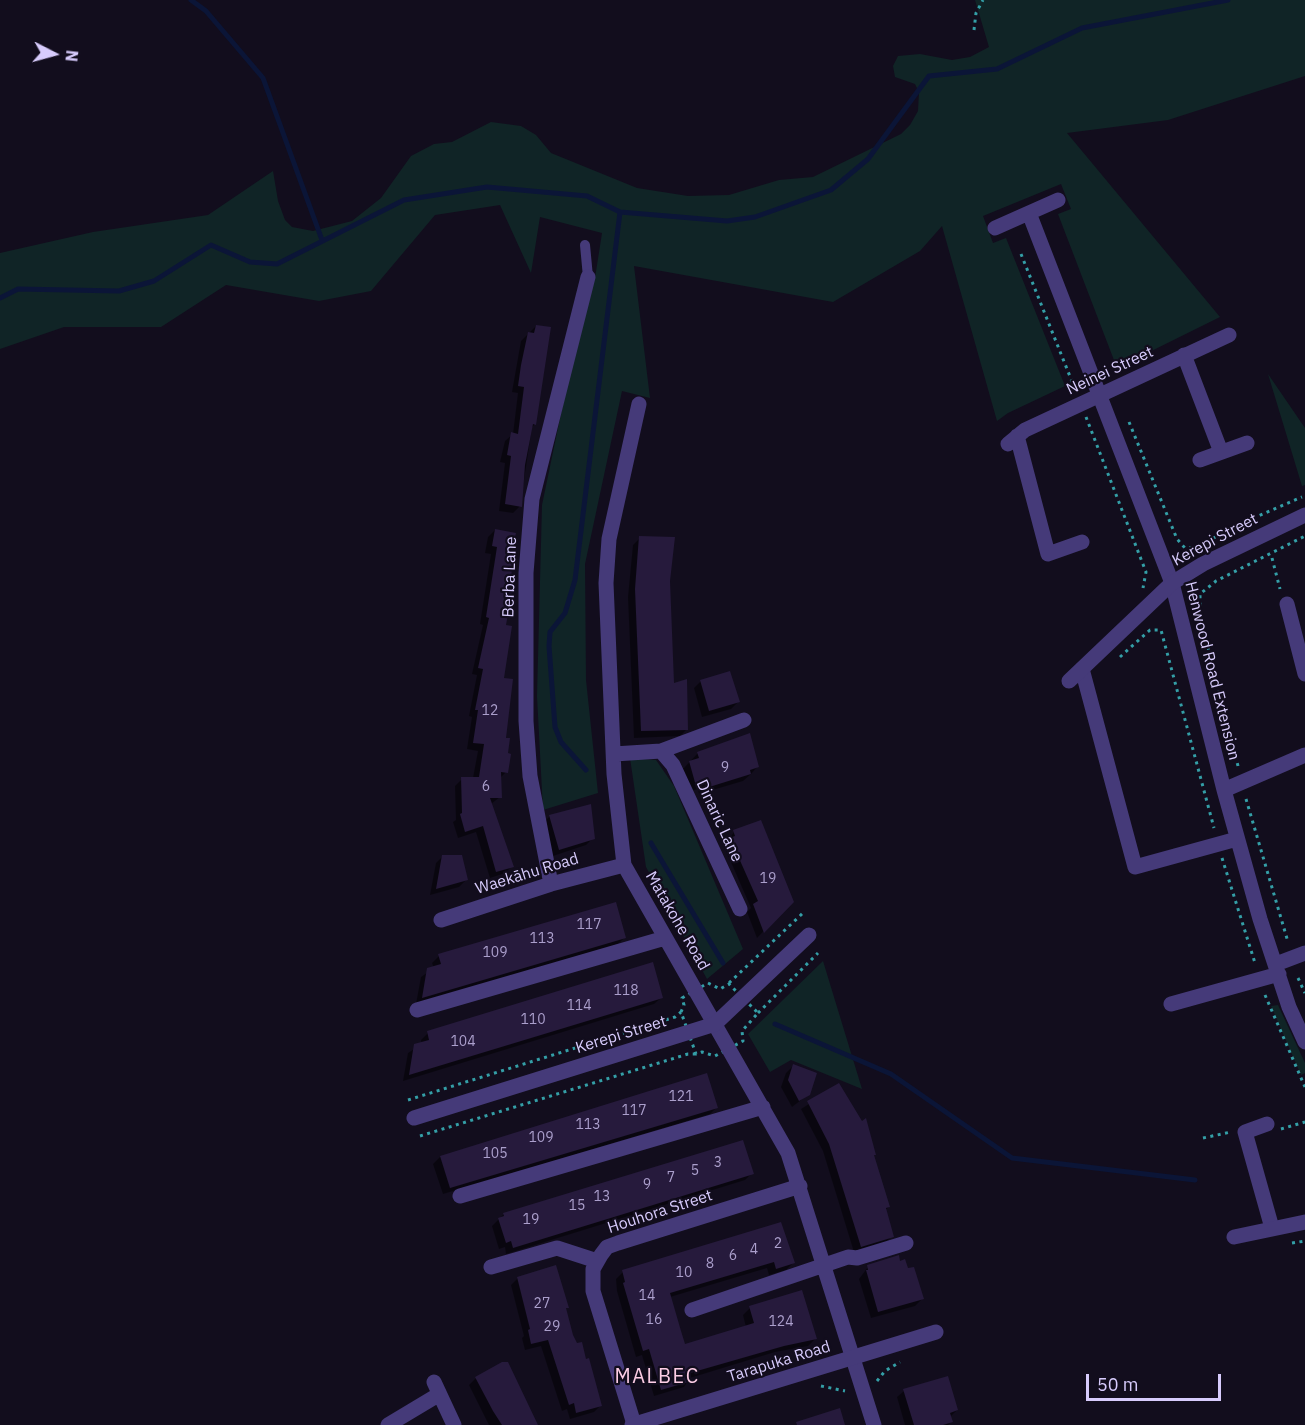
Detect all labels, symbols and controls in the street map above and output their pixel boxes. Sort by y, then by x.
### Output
north arrow [24,24,84,84]
text: N [61,49,82,63]
street label: Neinei Street [1064,343,1156,399]
street label: Kerepi Street [1169,509,1261,571]
street label: Berba Lane [499,536,521,618]
street label: Henwood Road Extension [1180,580,1244,762]
house number: 12 [482,703,498,719]
house number: 9 [721,760,729,776]
street label: Dinaric Lane [692,777,746,865]
house number: 6 [482,779,490,795]
street label: Waekāhu Road [473,849,581,899]
street label: Matakohe Road [641,868,713,974]
house number: 19 [760,871,776,887]
house number: 117 [576,917,602,933]
house number: 113 [529,931,555,947]
house number: 109 [482,945,508,961]
house number: 118 [613,983,639,999]
house number: 114 [566,998,592,1014]
house number: 110 [520,1012,546,1028]
street label: Kerepi Street [573,1012,669,1058]
house number: 104 [450,1034,476,1050]
house number: 121 [668,1089,694,1105]
house number: 117 [621,1103,647,1119]
house number: 113 [575,1117,601,1133]
house number: 109 [528,1130,554,1146]
house number: 105 [482,1146,508,1162]
house number: 3 [714,1155,722,1171]
house number: 5 [691,1163,699,1179]
house number: 7 [667,1170,675,1186]
house number: 9 [643,1177,651,1193]
street label: Houhora Street [605,1186,715,1238]
house number: 13 [594,1189,610,1205]
house number: 15 [569,1198,585,1214]
house number: 19 [523,1212,539,1228]
house number: 2 [774,1236,782,1252]
house number: 4 [750,1242,758,1258]
house number: 6 [729,1248,737,1264]
house number: 8 [706,1256,714,1272]
house number: 10 [676,1265,692,1281]
house number: 14 [639,1288,655,1304]
house number: 27 [534,1296,550,1312]
house number: 16 [646,1312,662,1328]
house number: 124 [768,1314,794,1330]
house number: 29 [544,1319,560,1335]
street label: Tarapuka Road [725,1337,833,1387]
scale bar [1089,1362,1224,1400]
district label: MALBEC [614,1365,700,1389]
text: 50 m [1097,1373,1139,1396]

